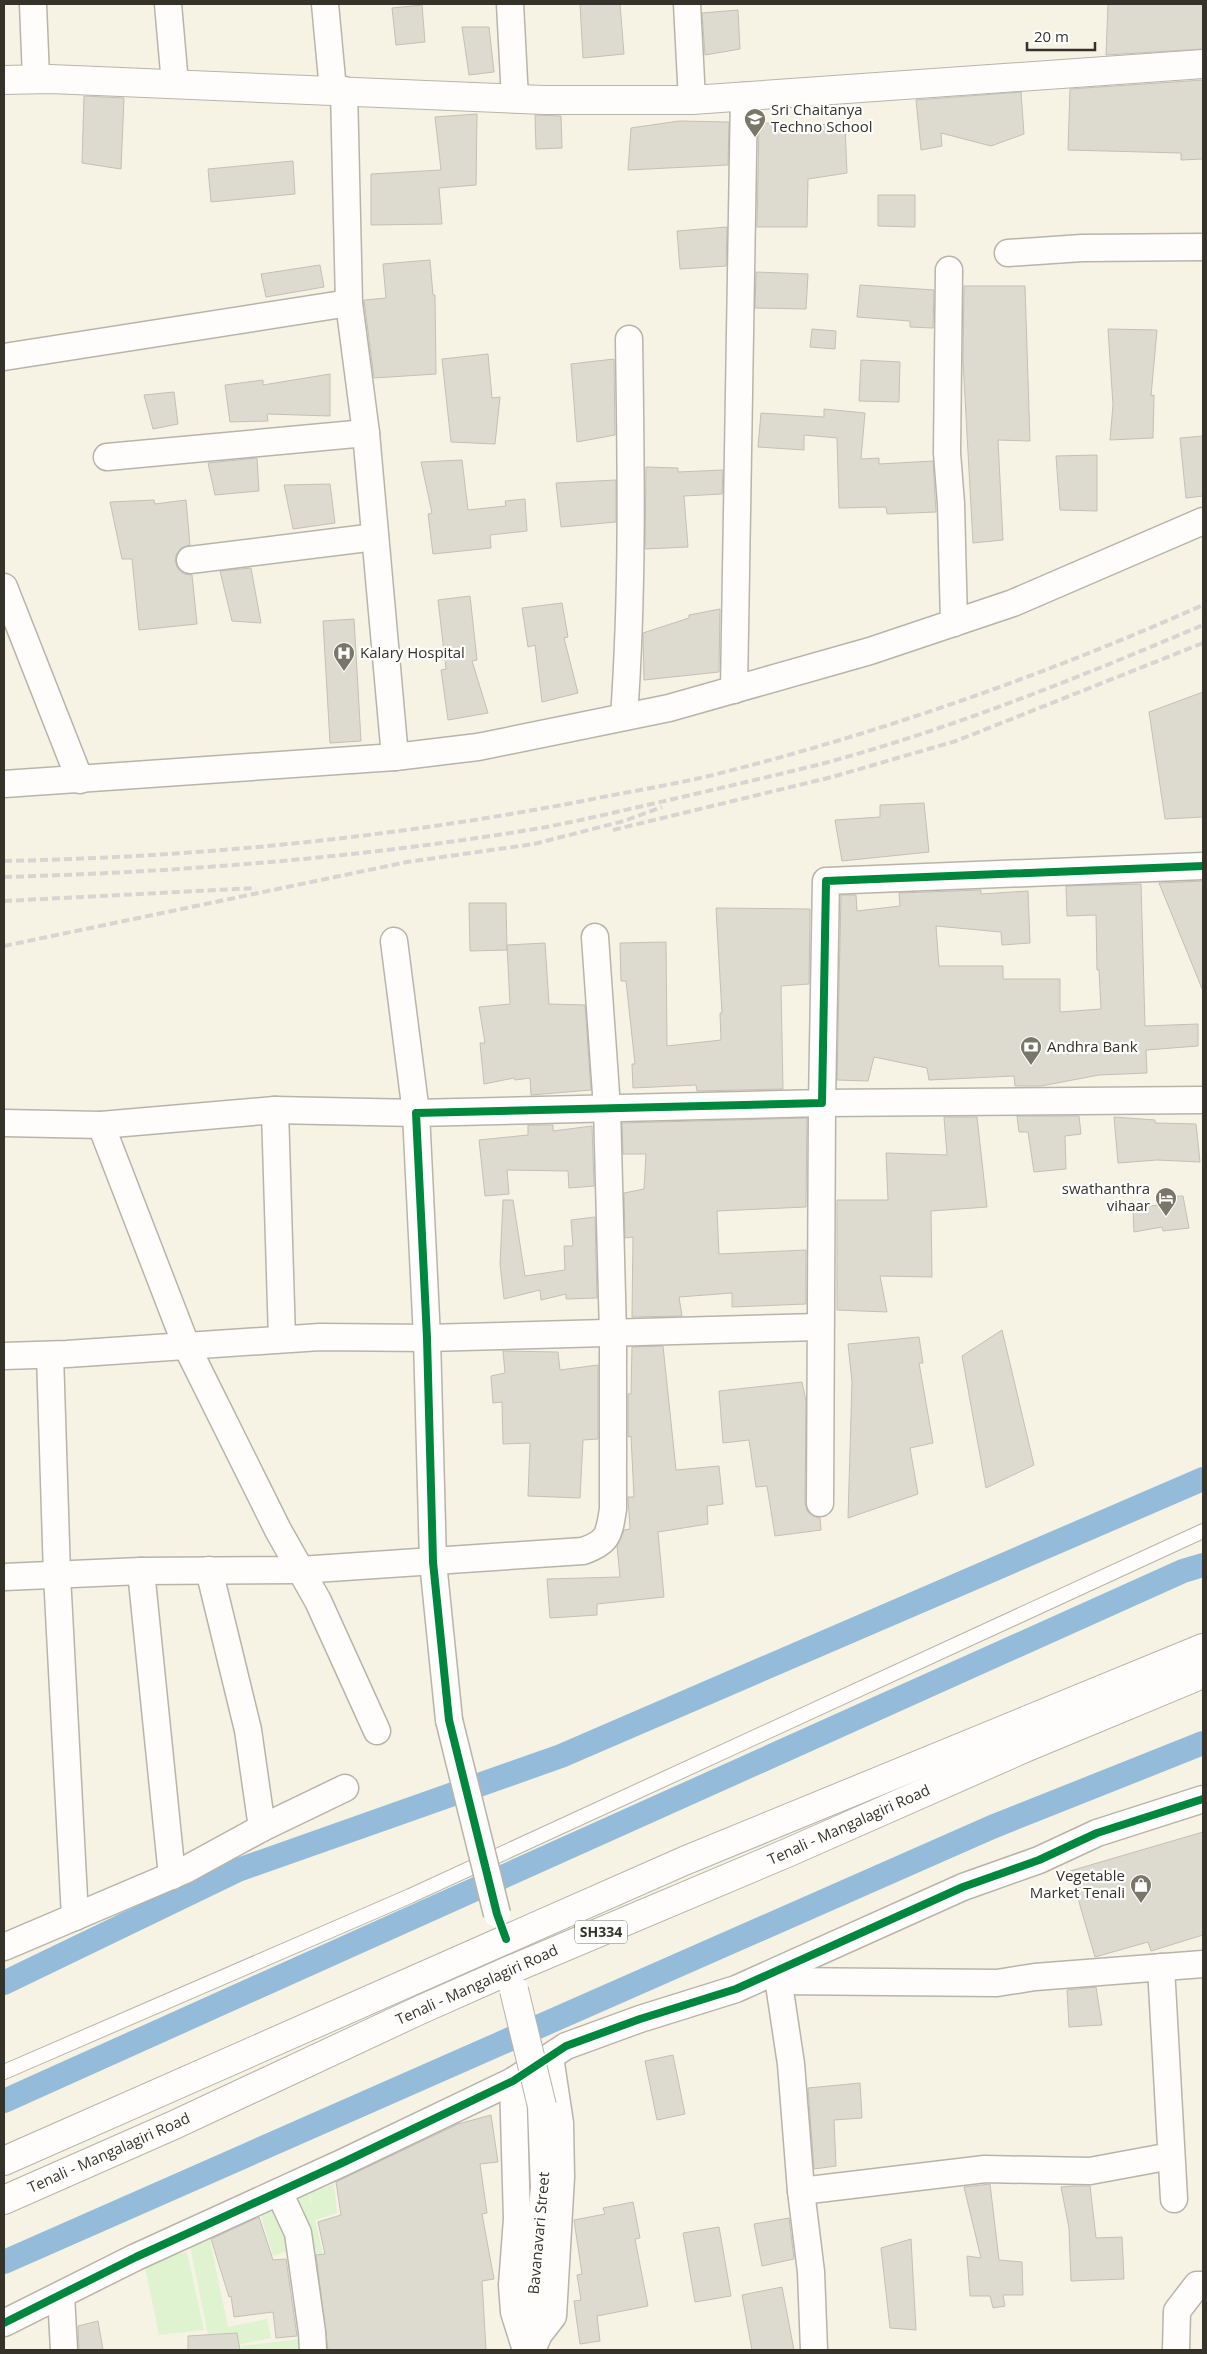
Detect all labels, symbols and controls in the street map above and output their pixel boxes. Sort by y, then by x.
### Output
scale bar [1027,20,1094,52]
text: 20 m [1034,26,1069,46]
place label: Sri Chaitanya Techno School [771,99,873,136]
school or university icon: Sri Chaitanya Techno School [743,107,767,138]
hospital icon: Kalary Hospital [332,641,356,672]
place label: Kalary Hospital [360,642,465,662]
bank icon: Andhra Bank [1019,1035,1043,1066]
place label: Andhra Bank [1047,1036,1138,1056]
place label: swathanthra vihaar [1062,1178,1150,1215]
hotel icon: swathanthra vihaar [1154,1186,1178,1217]
street label: Tenali - Mangalagiri Road [764,1779,933,1869]
place label: Vegetable Market Tenali [1030,1865,1125,1902]
shop icon: Vegetable Market Tenali [1129,1873,1153,1904]
road number: SH334 [575,1920,627,1944]
street label: Tenali - Mangalagiri Road [392,1939,561,2029]
street label: Tenali - Mangalagiri Road [24,2107,193,2197]
street label: Bavanavari Street [523,2171,553,2295]

